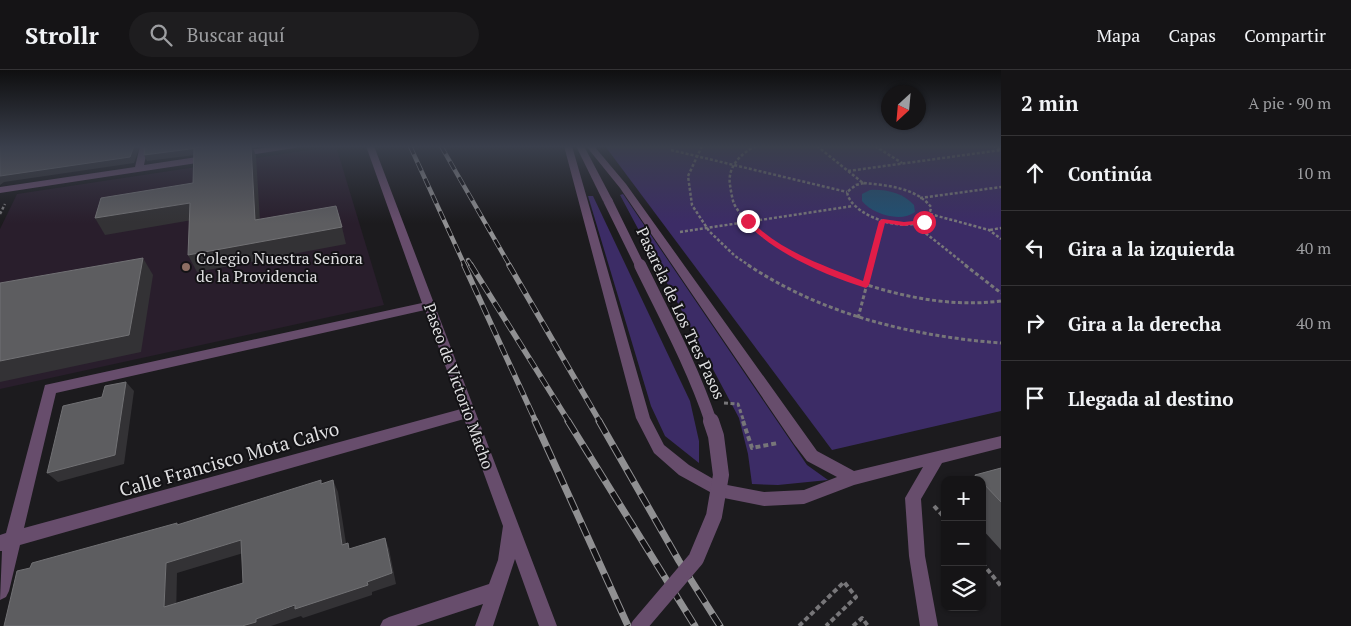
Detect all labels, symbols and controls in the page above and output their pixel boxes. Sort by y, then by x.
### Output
search box [129,12,479,57]
text: Strollr [25,19,99,51]
icon: search [147,21,175,49]
text: Buscar aquí [187,22,285,47]
text: Mapa [1096,23,1140,47]
text: Capas [1168,23,1216,47]
text: Compartir [1244,23,1326,47]
north arrow [881,85,926,130]
text: 2 min [1021,89,1078,117]
text: A pie · 90 m [1248,92,1331,114]
icon: ahead [1021,159,1049,187]
text: Continúa [1068,161,1152,186]
text: 10 m [1296,162,1331,184]
route end [737,210,760,233]
route start [913,211,936,234]
street label: Pasarela de Los Tres Pasos [631,223,731,403]
icon: left [1021,234,1049,262]
text: Gira a la izquierda [1068,236,1235,261]
text: 40 m [1296,237,1331,259]
place label: Colegio Nuestra Señora de la Providencia [196,247,363,287]
marker: Colegio Nuestra Señora de la Providencia [180,261,192,273]
street label: Paseo de Victorio Macho [419,300,499,472]
icon: right [1021,309,1049,337]
text: Gira a la derecha [1068,311,1221,336]
text: 40 m [1296,312,1331,334]
icon: arrive [1021,384,1049,412]
text: Llegada al destino [1068,386,1234,411]
street label: Calle Francisco Mota Calvo [116,415,342,502]
map controls [941,476,986,611]
button: + [941,476,986,521]
button: − [941,521,986,566]
button: layers [941,566,986,611]

